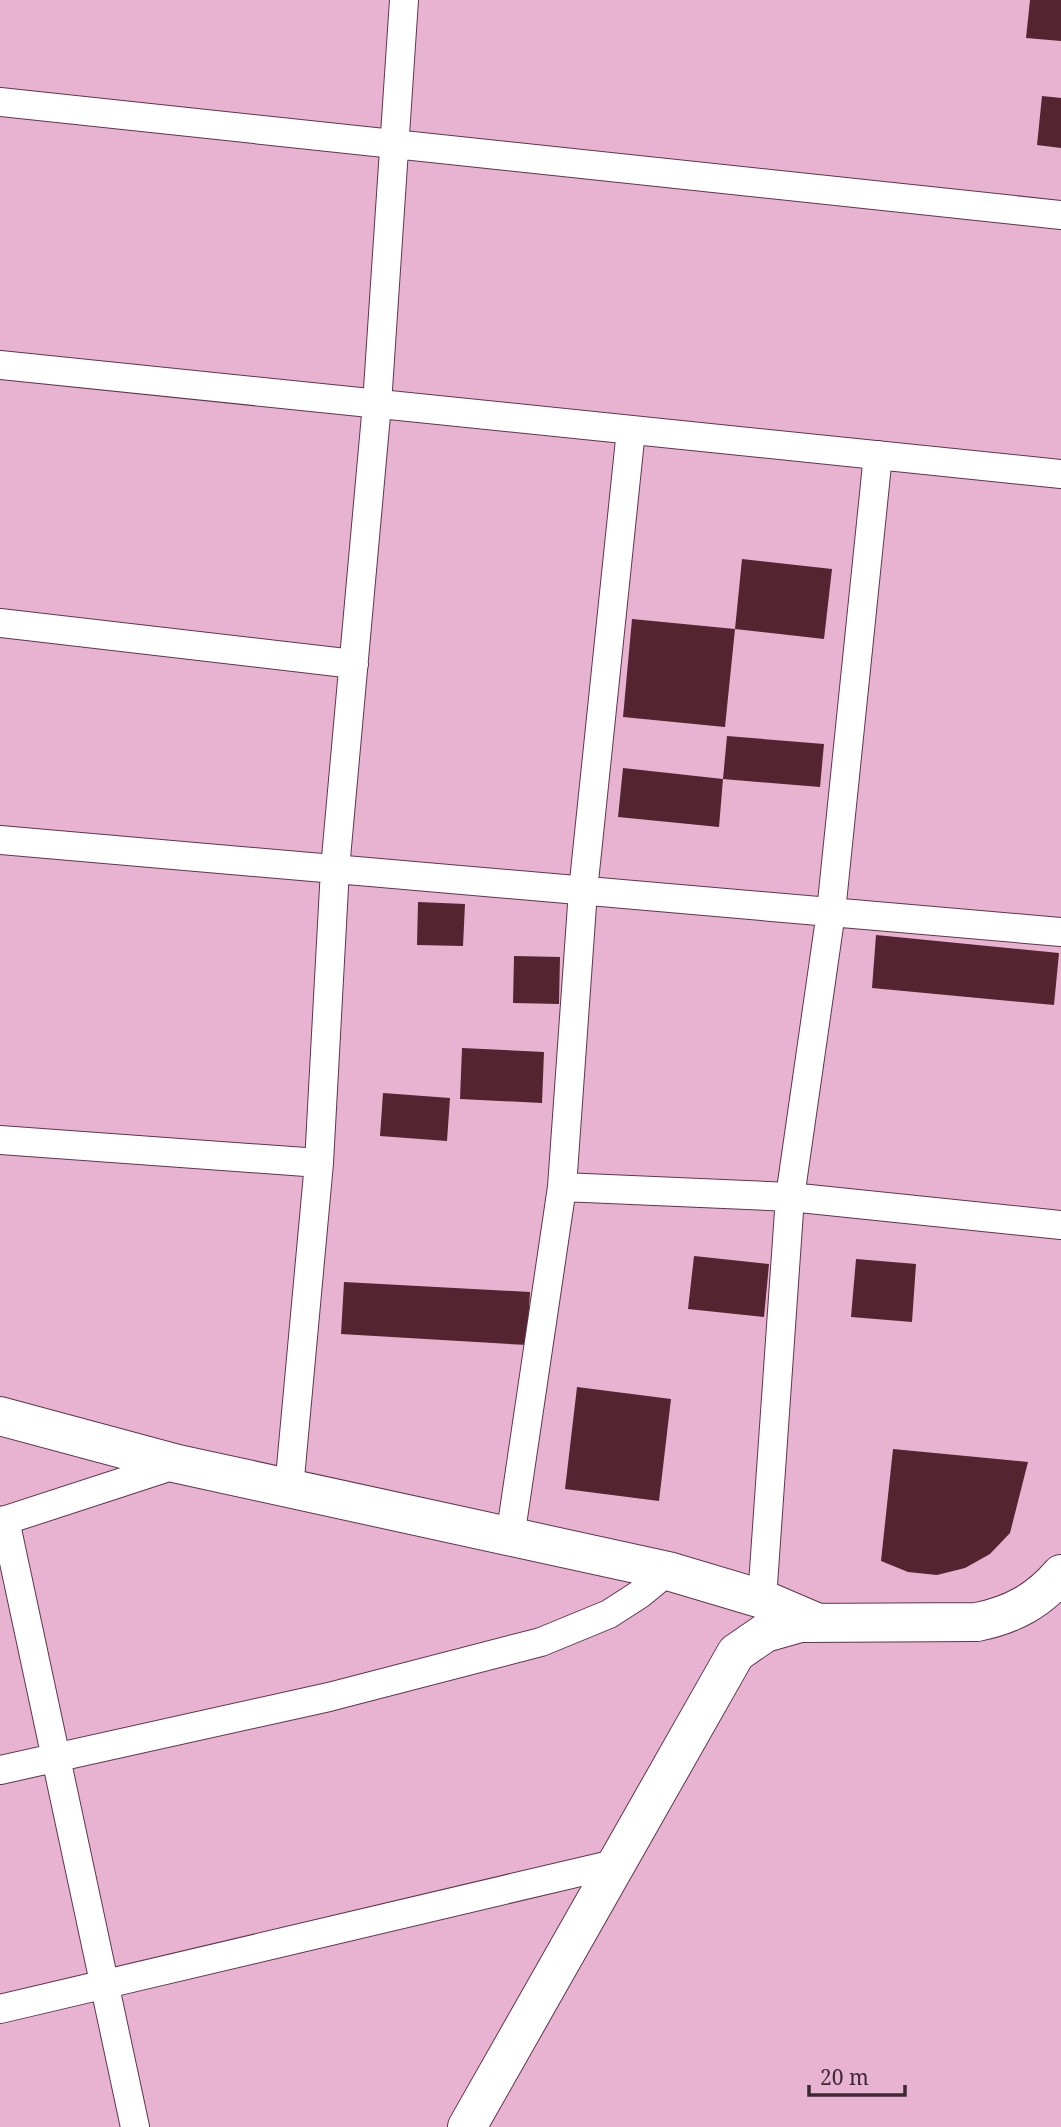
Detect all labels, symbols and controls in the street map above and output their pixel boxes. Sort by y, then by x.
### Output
scale bar [809,2054,905,2098]
text: 20 m [820,2063,869,2091]

